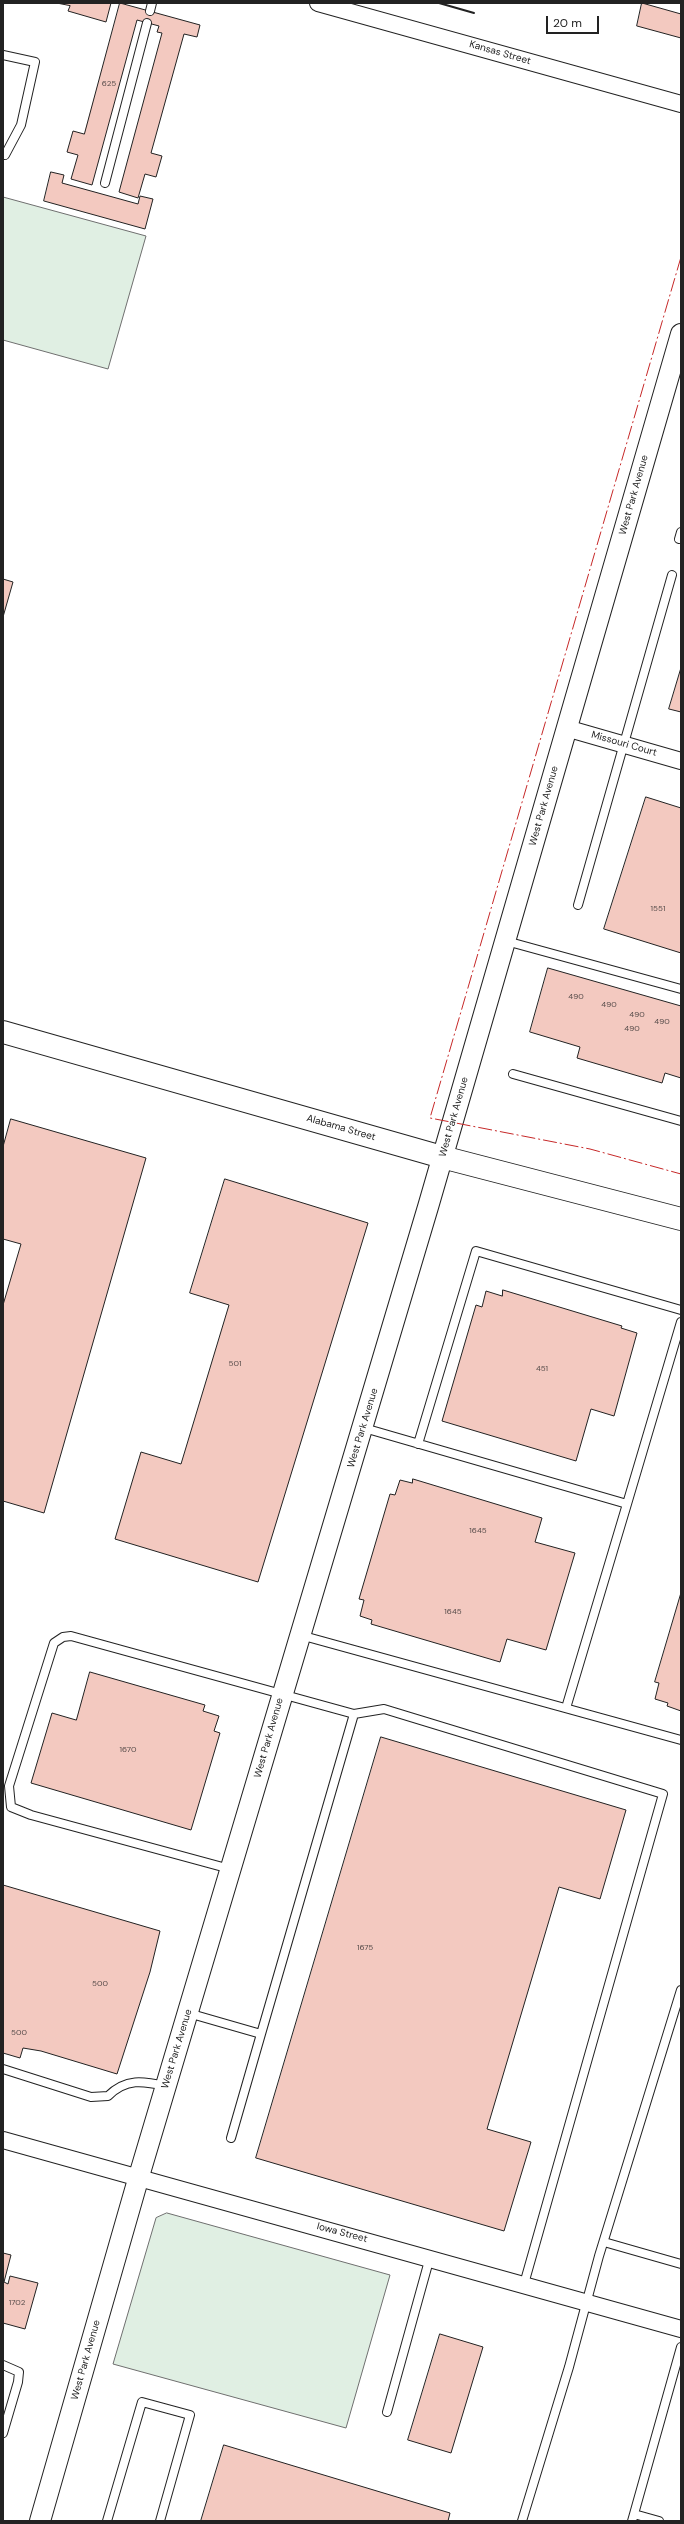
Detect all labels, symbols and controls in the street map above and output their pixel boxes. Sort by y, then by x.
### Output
scale bar [548,8,601,34]
text: 20 m [553,15,582,31]
street label: Kansas Street [468,39,532,67]
house number: 625 [102,79,116,89]
street label: West Park Avenue [617,454,651,536]
street label: Missouri Court [590,729,658,759]
street label: West Park Avenue [527,765,561,847]
house number: 1551 [651,904,665,914]
house number: 490 [568,992,584,1002]
house number: 490 [601,1000,617,1010]
house number: 490 [629,1010,645,1020]
house number: 490 [654,1017,670,1027]
house number: 490 [624,1024,640,1034]
street label: West Park Avenue [437,1076,471,1158]
street label: Alabama Street [305,1112,377,1144]
house number: 501 [229,1359,241,1369]
house number: 451 [536,1364,548,1374]
street label: West Park Avenue [345,1387,381,1469]
house number: 1645 [469,1526,487,1536]
house number: 1645 [444,1607,462,1617]
street label: West Park Avenue [252,1697,286,1779]
house number: 1670 [120,1745,136,1755]
house number: 1675 [357,1943,373,1953]
house number: 500 [92,1979,108,1989]
street label: West Park Avenue [159,2008,195,2090]
house number: 500 [11,2028,27,2038]
street label: Iowa Street [315,2220,369,2246]
house number: 1702 [9,2298,25,2308]
street label: West Park Avenue [69,2319,103,2401]

